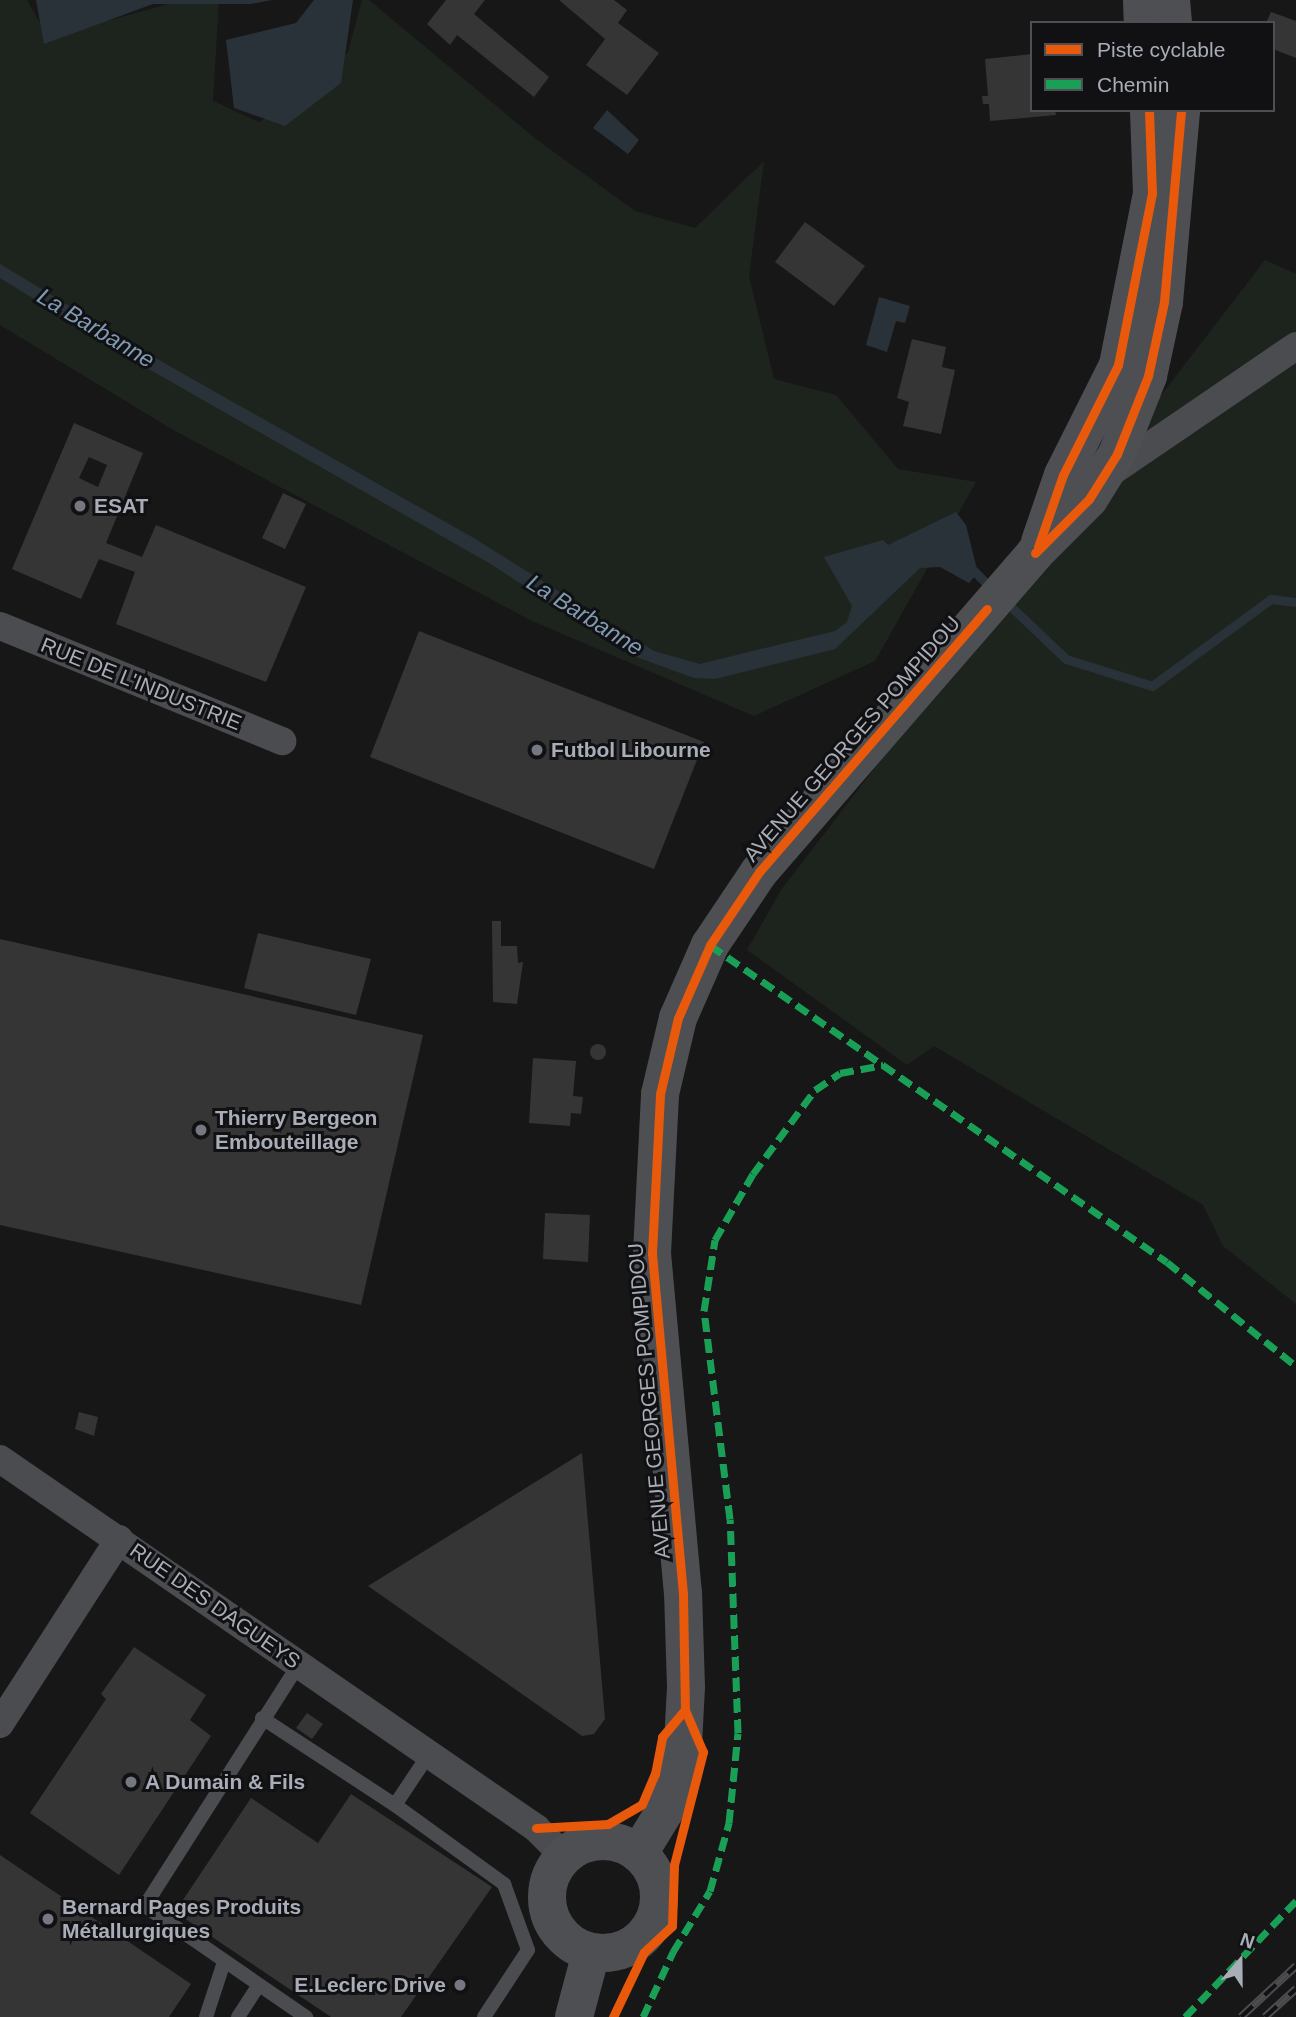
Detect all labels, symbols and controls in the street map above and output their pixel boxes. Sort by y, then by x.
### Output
legend [1030,21,1275,112]
text: Piste cyclable [1097,38,1225,61]
text: Chemin [1097,73,1169,96]
water label: La Barbanne [32,282,160,374]
place label: ESAT [94,493,148,519]
marker: ESAT [72,498,88,514]
water label: La Barbanne [522,568,648,662]
street label: AVENUE GEORGES POMPIDOU [739,611,965,867]
street label: RUE DE L'INDUSTRIE [37,632,245,736]
place label: Futbol Libourne [551,737,711,763]
marker: Futbol Libourne [529,742,545,758]
place label: Thierry Bergeon Embouteillage [215,1105,377,1155]
marker: Thierry Bergeon Embouteillage [193,1122,209,1138]
street label: AVENUE GEORGES POMPIDOU [623,1242,675,1560]
street label: RUE DES DAGUEYS [125,1538,305,1674]
place label: A Dumain & Fils [145,1769,306,1795]
marker: A Dumain & Fils [123,1774,139,1790]
place label: Bernard Pages Produits Métallurgiques [62,1894,301,1944]
marker: Bernard Pages Produits Métallurgiques [40,1911,56,1927]
north arrow [1205,1926,1275,1996]
text: N [1237,1929,1257,1953]
place label: E.Leclerc Drive [294,1972,446,1998]
marker: E.Leclerc Drive [452,1977,468,1993]

